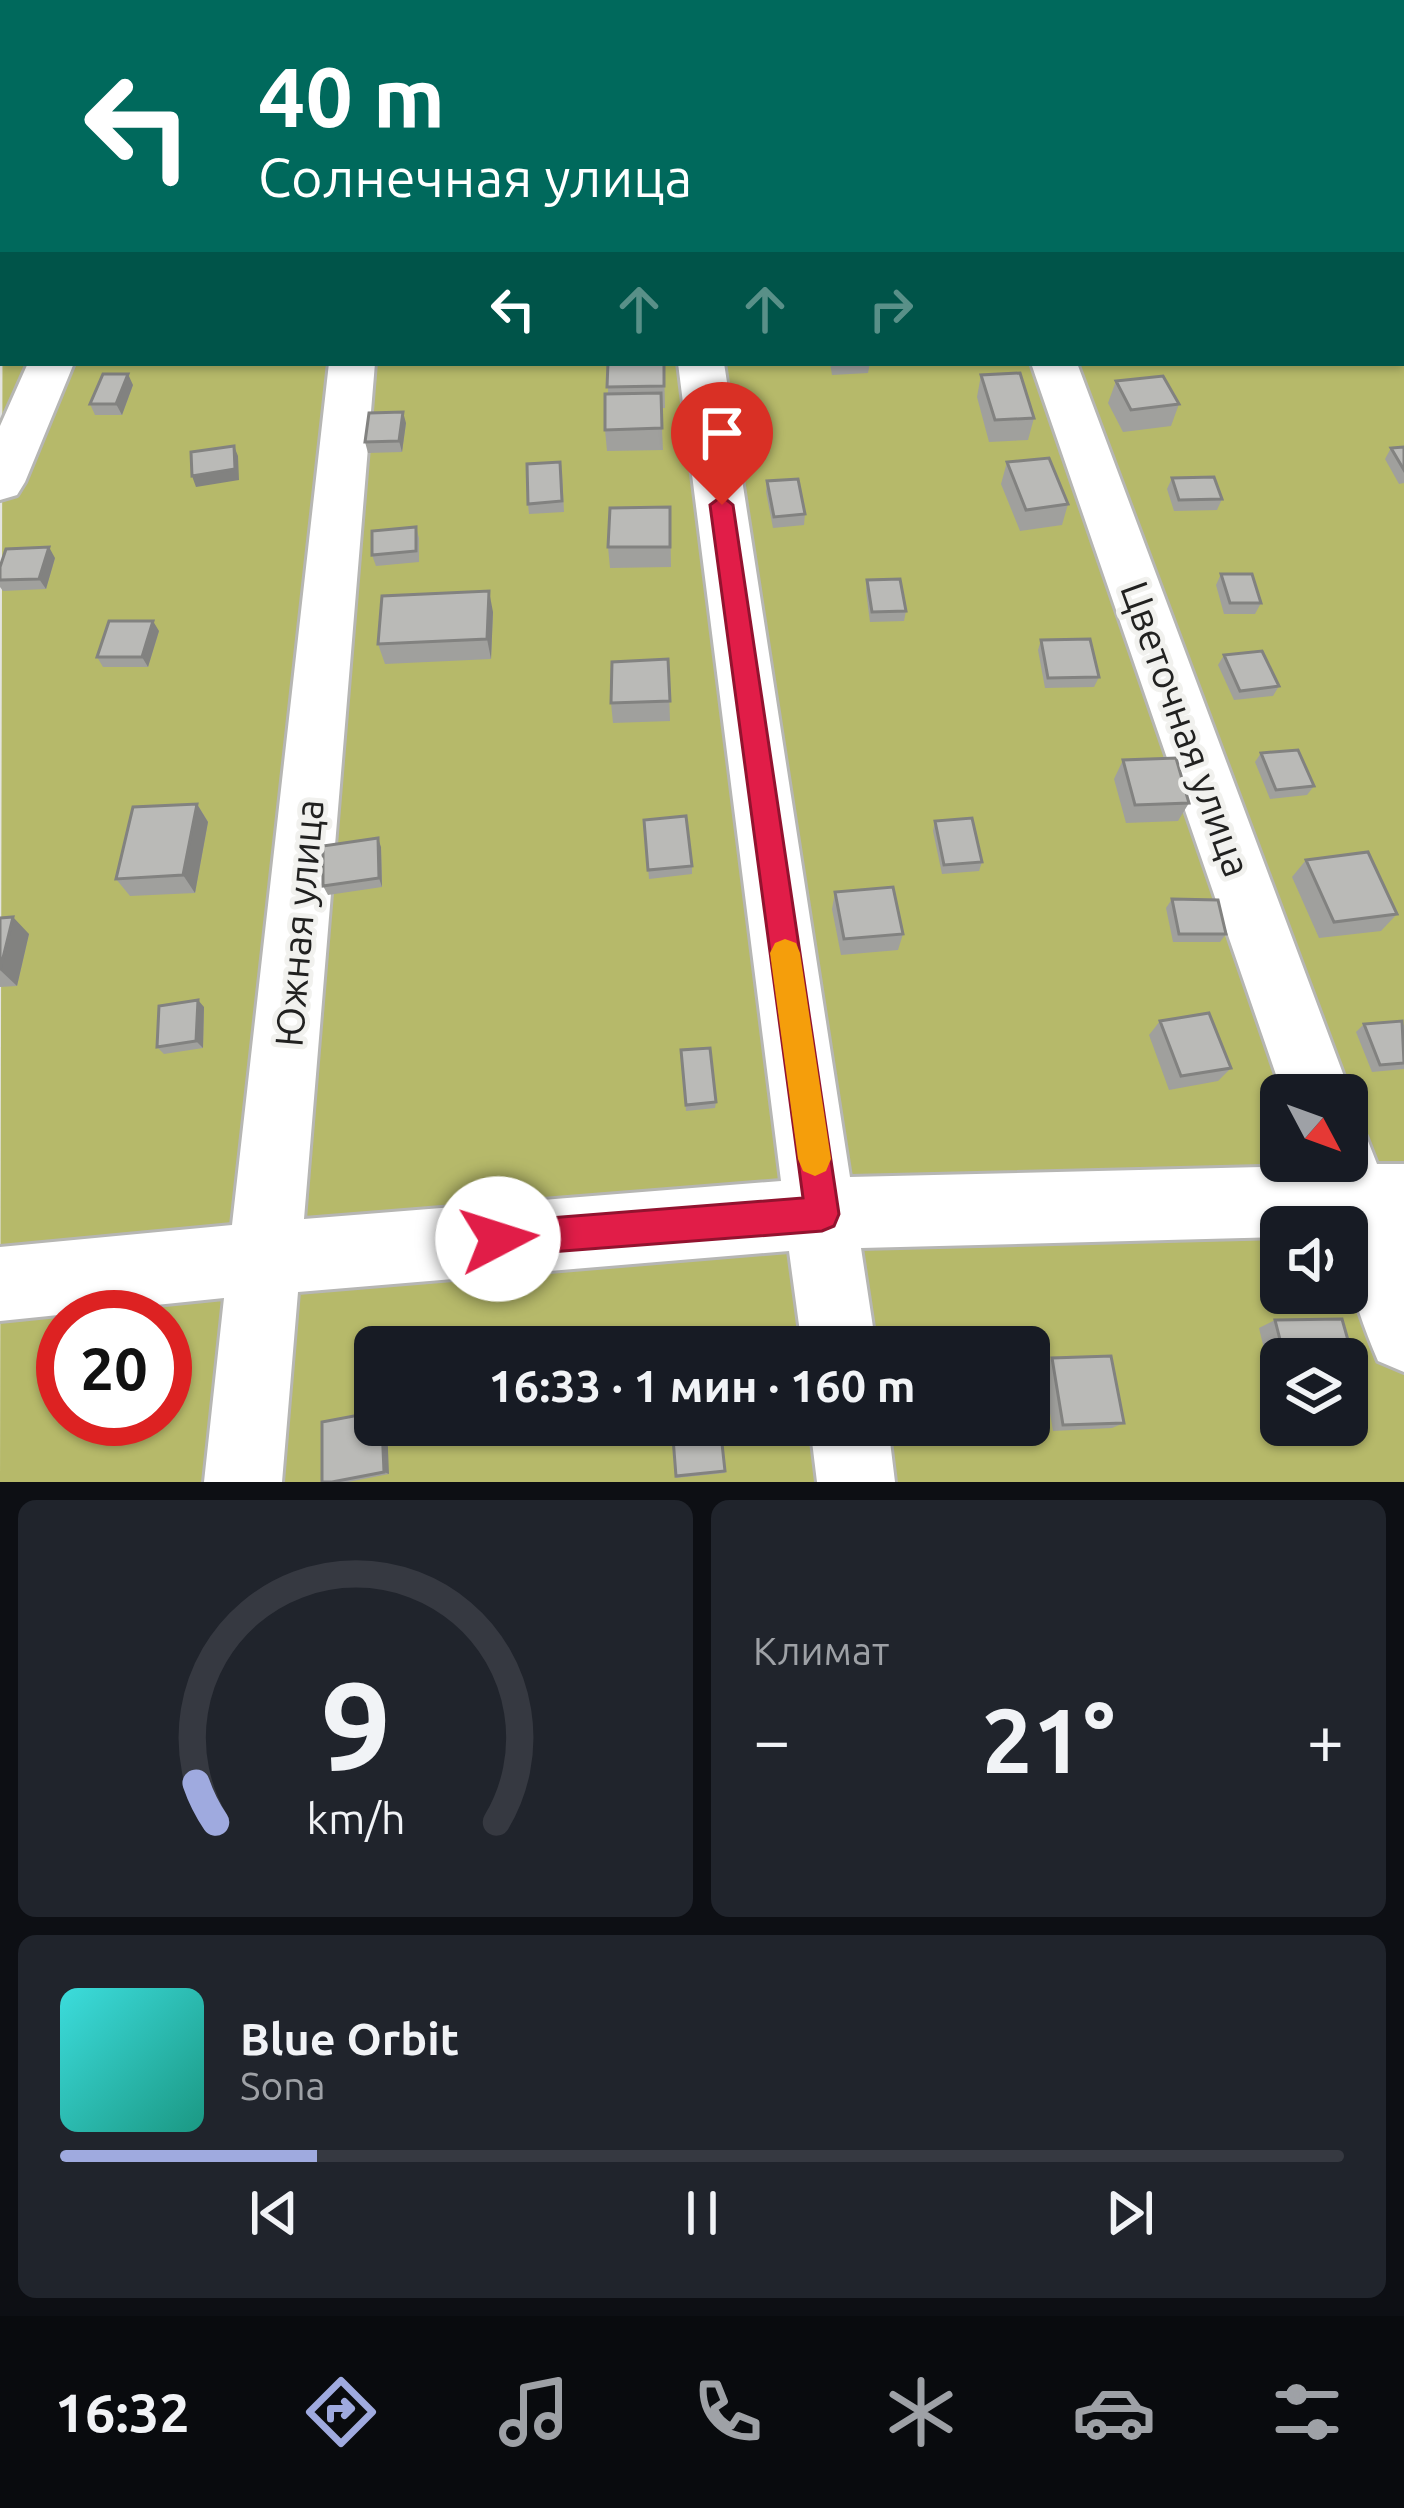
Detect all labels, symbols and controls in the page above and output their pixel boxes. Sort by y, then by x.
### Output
icon: left [60,48,216,204]
text: 40 m [258,49,445,143]
text: Солнечная улица [258,147,692,207]
icon: left [480,276,546,342]
icon: ahead [606,276,672,342]
icon: ahead [732,276,798,342]
icon: right [858,276,924,342]
pin [671,382,773,505]
icon: arrive [689,400,755,466]
street label: Цветочная улица [1113,576,1260,882]
street label: Южная улица [266,797,331,1048]
north arrow [1260,1074,1368,1182]
map controls [1260,1074,1368,1446]
position arrow [435,1176,561,1302]
button: sound [1260,1206,1368,1314]
speed limit sign: 20 [36,1290,192,1446]
button: layers [1260,1338,1368,1446]
text: 16:33 · 1 мин · 160 m [488,1360,916,1411]
text: Климат [753,1629,889,1672]
text: 9 [320,1655,391,1795]
text: 21° [982,1689,1115,1790]
text: − [753,1702,790,1776]
text: + [1307,1702,1344,1776]
text: km/h [306,1793,405,1841]
text: Blue Orbit [240,2013,459,2064]
text: Sona [240,2064,326,2107]
icon: previous [241,2180,307,2246]
icon: pause [669,2180,735,2246]
icon: next [1097,2180,1163,2246]
icon: directions [299,2370,383,2454]
icon: music [492,2370,576,2454]
icon: phone [686,2370,770,2454]
icon: climate [879,2370,963,2454]
icon: car [1072,2370,1156,2454]
icon: filters [1265,2370,1349,2454]
text: 16:32 [55,2382,190,2442]

